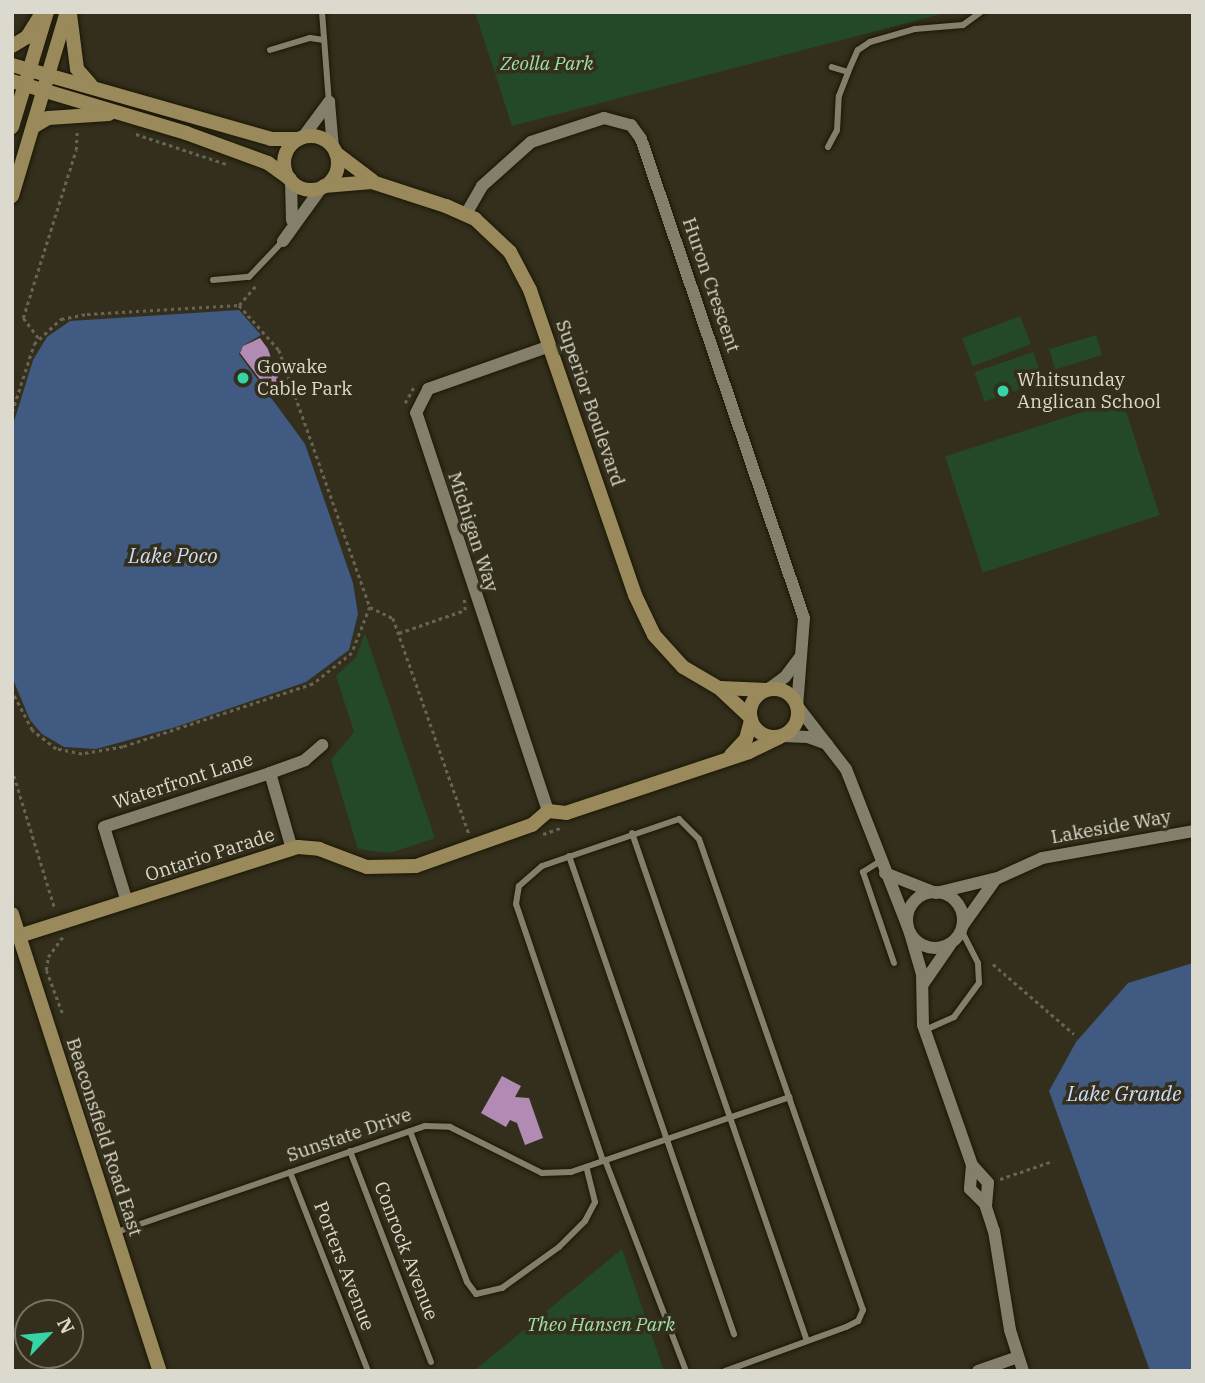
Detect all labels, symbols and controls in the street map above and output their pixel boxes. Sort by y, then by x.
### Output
park label: Zeolla Park [500,53,594,75]
street label: Huron Crescent [677,215,745,355]
street label: Superior Boulevard [551,317,629,489]
place label: Gowake Cable Park [257,356,352,400]
place label: Whitsunday Anglican School [1017,369,1161,413]
marker: Gowake Cable Park [235,370,251,386]
marker: Whitsunday Anglican School [995,383,1011,399]
street label: Michigan Way [443,469,503,595]
water label: Lake Poco [128,542,218,568]
street label: Waterfront Lane [110,748,256,814]
street label: Lakeside Way [1049,805,1173,849]
street label: Ontario Parade [142,823,278,887]
street label: Beaconsfield Road East [61,1035,147,1239]
water label: Lake Grande [1067,1080,1181,1106]
street label: Sunstate Drive [284,1103,414,1167]
street label: Conrock Avenue [369,1179,443,1323]
street label: Porters Avenue [309,1198,379,1334]
north arrow [14,1299,84,1369]
text: N [52,1314,80,1338]
park label: Theo Hansen Park [527,1314,675,1336]

